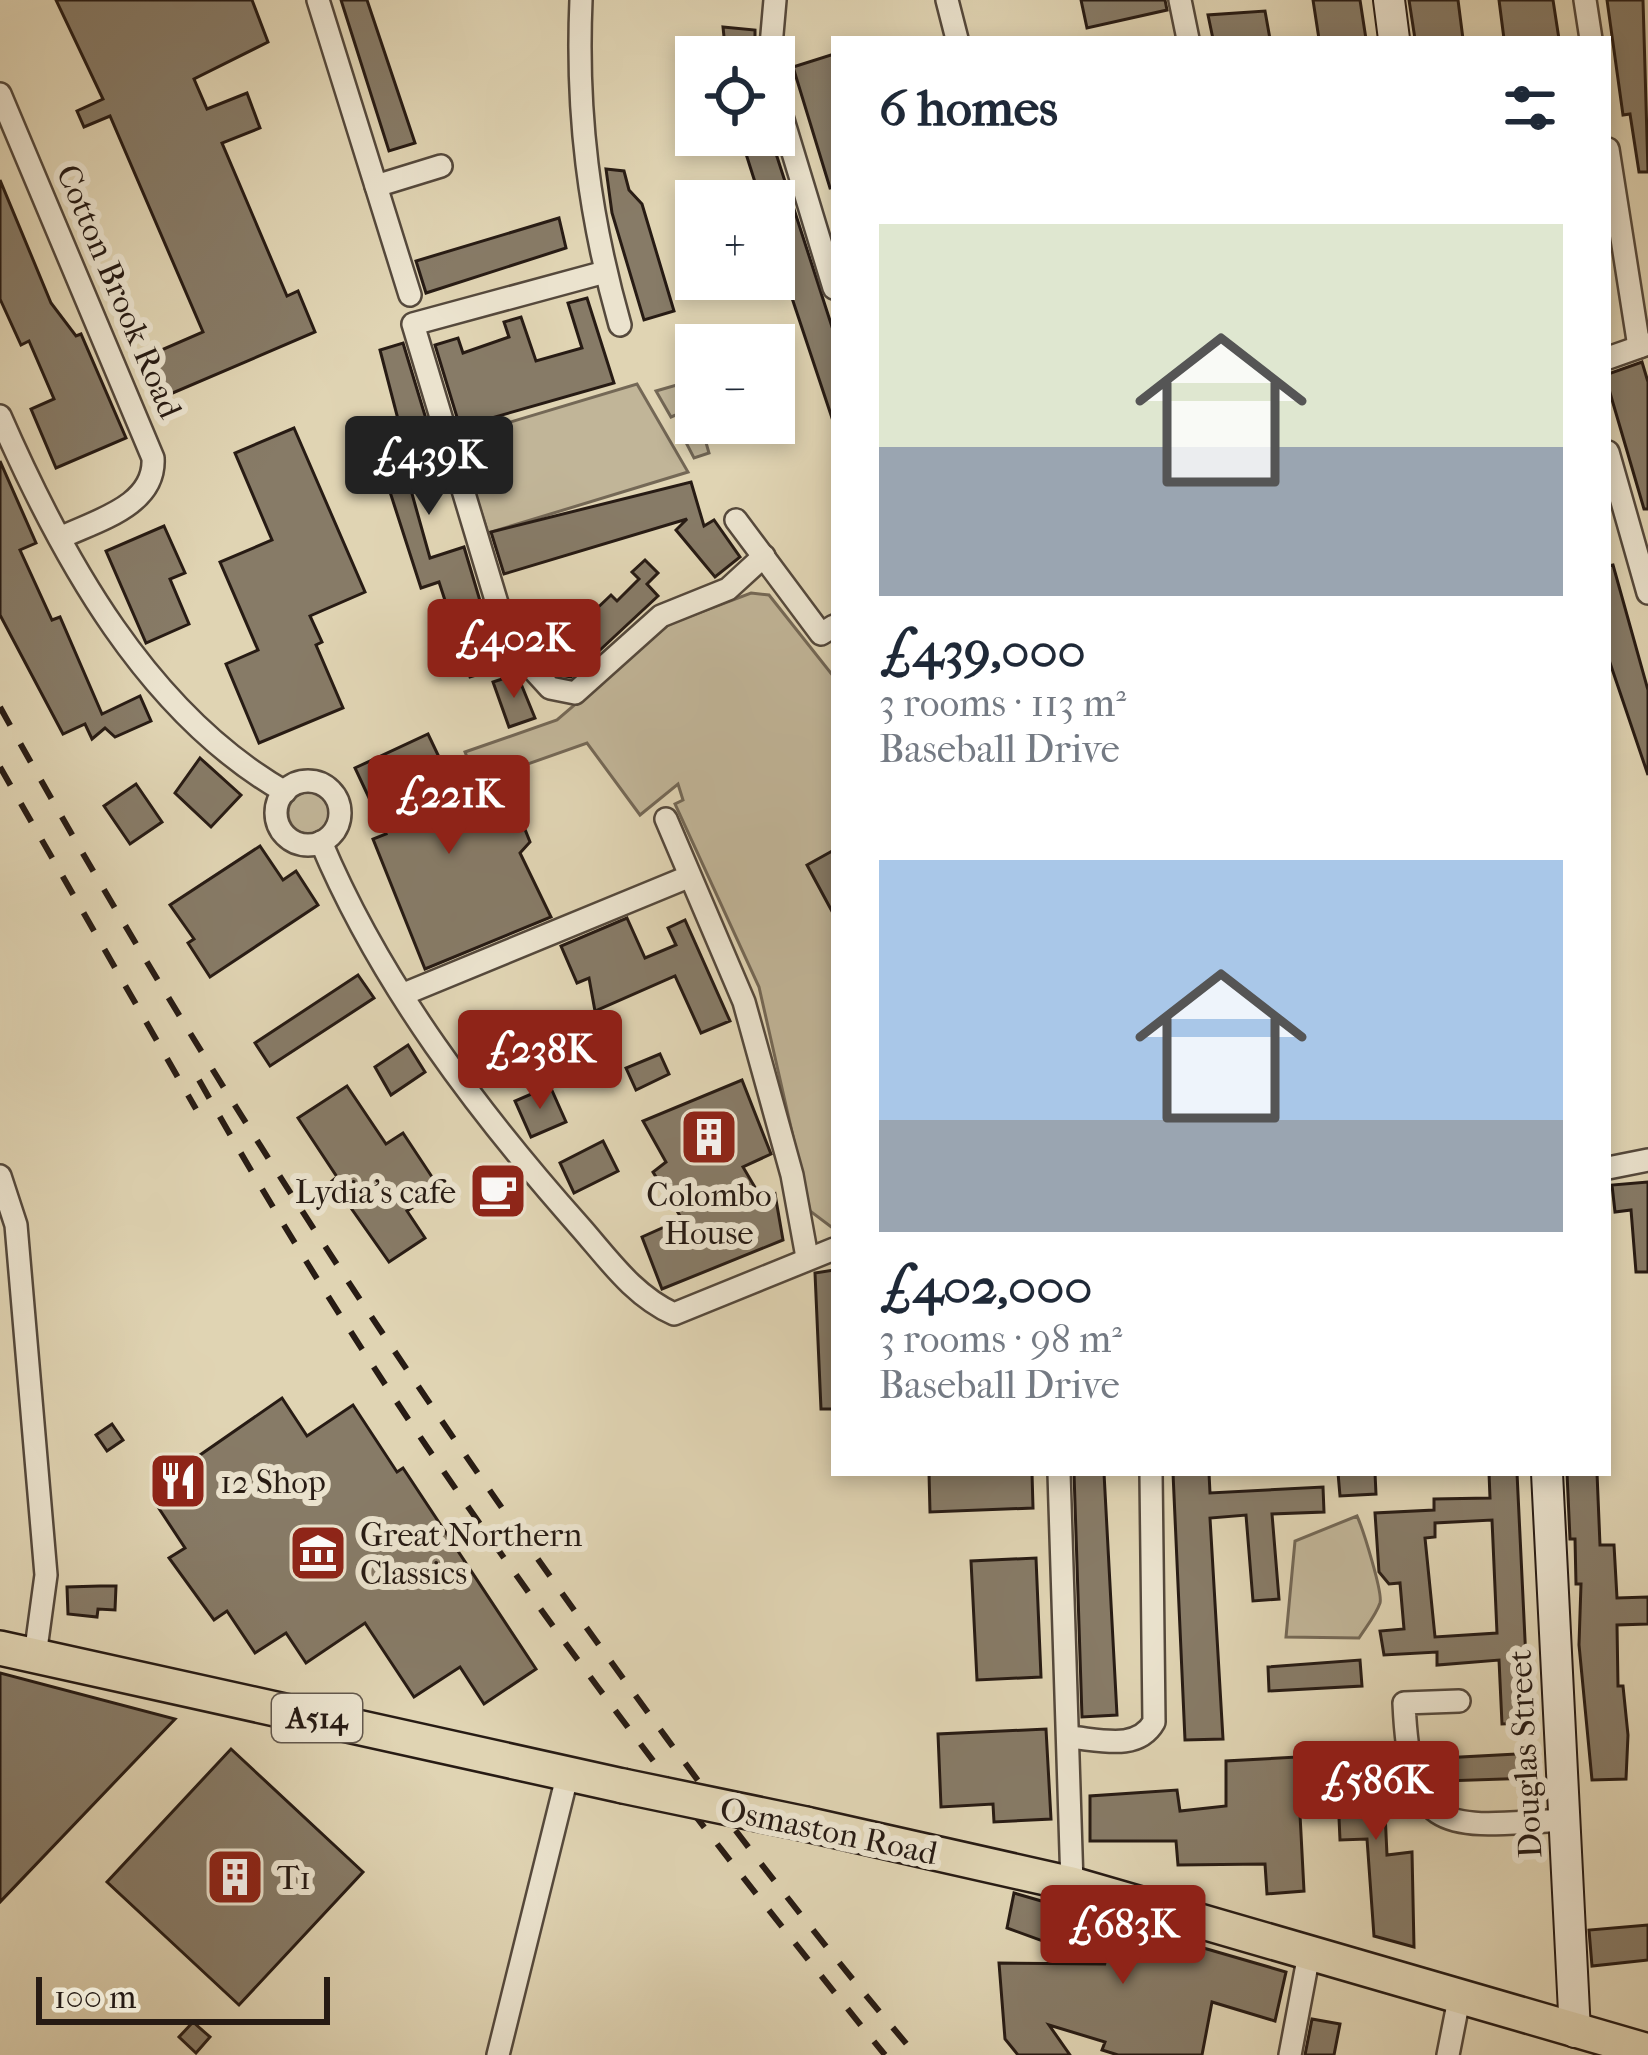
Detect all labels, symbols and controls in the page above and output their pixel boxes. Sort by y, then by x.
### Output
map controls [675,36,795,444]
button: locate [675,36,795,156]
icon: filters [1497,75,1563,141]
text: 6 homes [879,78,1058,138]
street label: Cotton Brook Road [48,159,190,425]
button: + [675,180,795,300]
icon: home [1113,302,1329,518]
button: − [675,324,795,444]
pin: £439K [345,416,513,518]
text: £439K [372,432,486,478]
pin: £402K [430,599,598,701]
text: £402K [455,615,573,661]
text: £439,000 [879,620,1086,680]
text: 3 rooms · 113 m² [879,680,1126,726]
text: Baseball Drive [879,726,1120,772]
pin: £221K [365,755,533,857]
text: £221K [395,771,503,817]
icon: home [1113,938,1329,1154]
pin: £238K [456,1010,624,1112]
text: £238K [485,1026,595,1072]
building icon: Colombo House [678,1106,740,1168]
cafe icon: Lydia's cafe [467,1160,529,1222]
place label: Lydia's cafe [295,1173,456,1212]
place label: Colombo House [646,1176,772,1253]
text: £402,000 [879,1256,1092,1316]
text: 3 rooms · 98 m² [879,1316,1122,1362]
text: Baseball Drive [879,1362,1120,1408]
restaurant icon: 12 Shop [147,1450,209,1512]
place label: 12 Shop [220,1463,326,1502]
place label: Great Northern Classics [360,1516,582,1593]
museum icon: Great Northern Classics [287,1522,349,1584]
street label: Douglas Street [1501,1648,1550,1859]
road number: A514 [272,1694,362,1742]
pin: £586K [1292,1741,1460,1843]
text: £586K [1320,1757,1432,1803]
street label: Osmaston Road [716,1789,942,1874]
building icon: T1 [204,1846,266,1908]
place label: T1 [277,1859,311,1898]
pin: £683K [1039,1885,1207,1987]
text: £683K [1067,1901,1179,1947]
scale bar [36,1971,330,2024]
text: 100 m [54,1978,137,2017]

